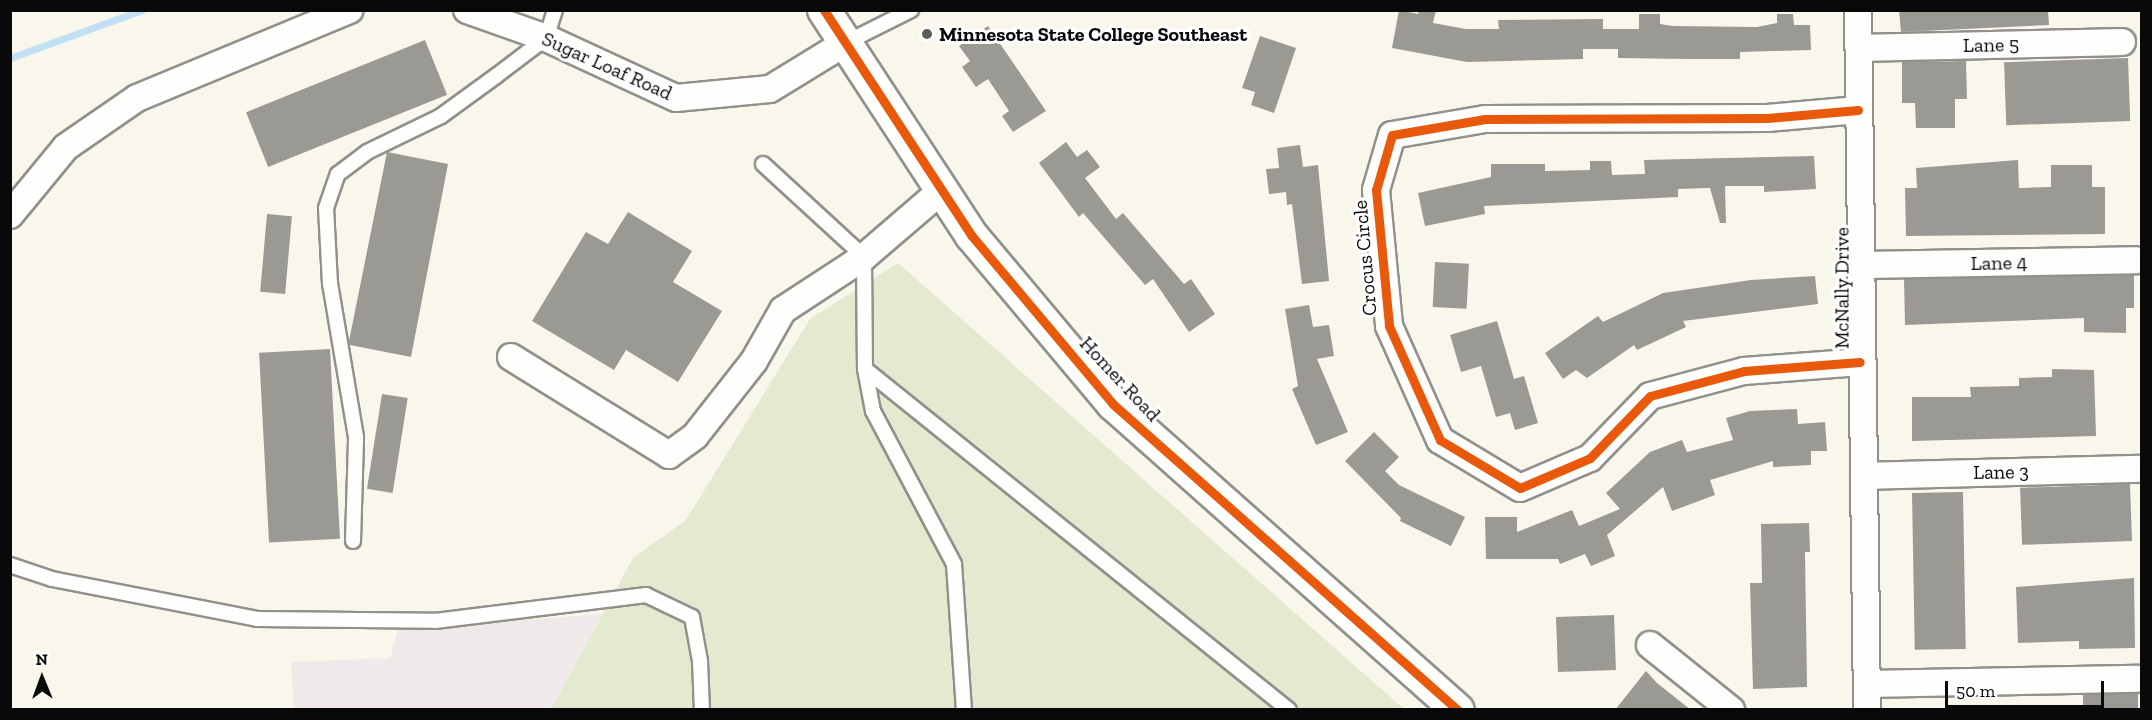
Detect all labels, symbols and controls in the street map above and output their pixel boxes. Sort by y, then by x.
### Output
place label: Minnesota State College Southeast [939,22,1247,46]
street label: Sugar Loaf Road [538,27,676,105]
marker: Minnesota State College Southeast [920,27,934,41]
street label: Lane 5 [1963,33,2019,57]
street label: Crocus Circle [1348,199,1382,317]
street label: McNally Drive [1830,227,1854,349]
street label: Lane 4 [1970,251,2028,275]
street label: Homer Road [1075,332,1165,426]
street label: Lane 3 [1973,460,2029,484]
north arrow [12,648,72,708]
text: N [35,650,48,669]
scale bar [1948,669,2107,707]
text: 50 m [1956,680,1995,702]

